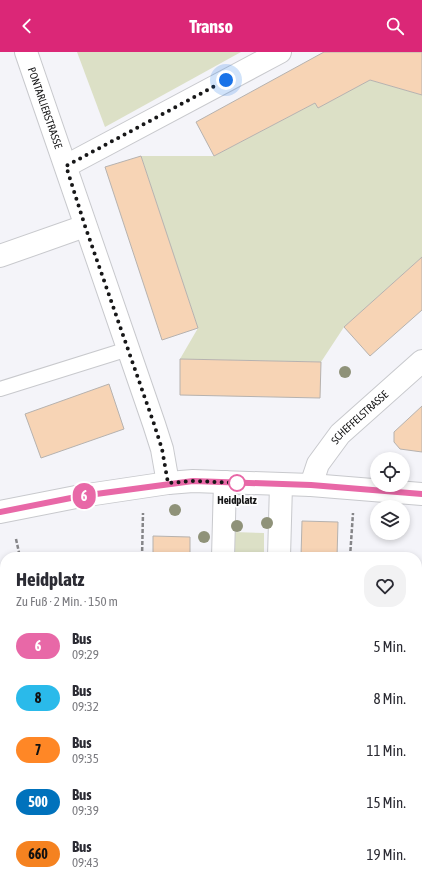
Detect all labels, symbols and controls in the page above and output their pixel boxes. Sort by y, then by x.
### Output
icon: back [16,15,38,37]
icon: search [384,15,406,37]
text: Transo [189,16,233,37]
street label: PONTARLIERSTRASSE [26,66,65,150]
your location [216,70,236,90]
street label: SCHEFFELSTRASSE [329,388,391,446]
map controls [370,452,410,540]
button: locate [370,452,410,492]
marker: Heidplatz [228,474,246,492]
line badge: 6 [71,483,97,509]
text: 6 [81,488,87,504]
place label: Heidplatz [217,494,257,506]
button: layers [370,500,410,540]
button: heart [364,565,406,607]
text: Heidplatz [16,568,84,590]
text: Zu Fuß · 2 Min. · 150 m [16,594,118,609]
text: Bus [72,630,92,647]
text: 6 [35,638,41,654]
text: 5 Min. [373,638,406,655]
text: 09:29 [72,647,99,662]
text: Bus [72,682,92,699]
text: 8 [35,690,41,706]
text: 8 Min. [373,690,406,707]
text: 09:32 [72,699,99,714]
text: Bus [72,734,92,751]
text: 7 [35,742,41,758]
text: 11 Min. [366,742,406,759]
text: 09:35 [72,751,99,766]
text: Bus [72,786,92,803]
text: 500 [28,794,48,810]
text: 15 Min. [366,794,406,811]
text: 09:39 [72,803,99,818]
text: Bus [72,838,92,855]
text: 660 [28,846,48,862]
text: 19 Min. [366,846,406,863]
text: 09:43 [72,855,99,870]

